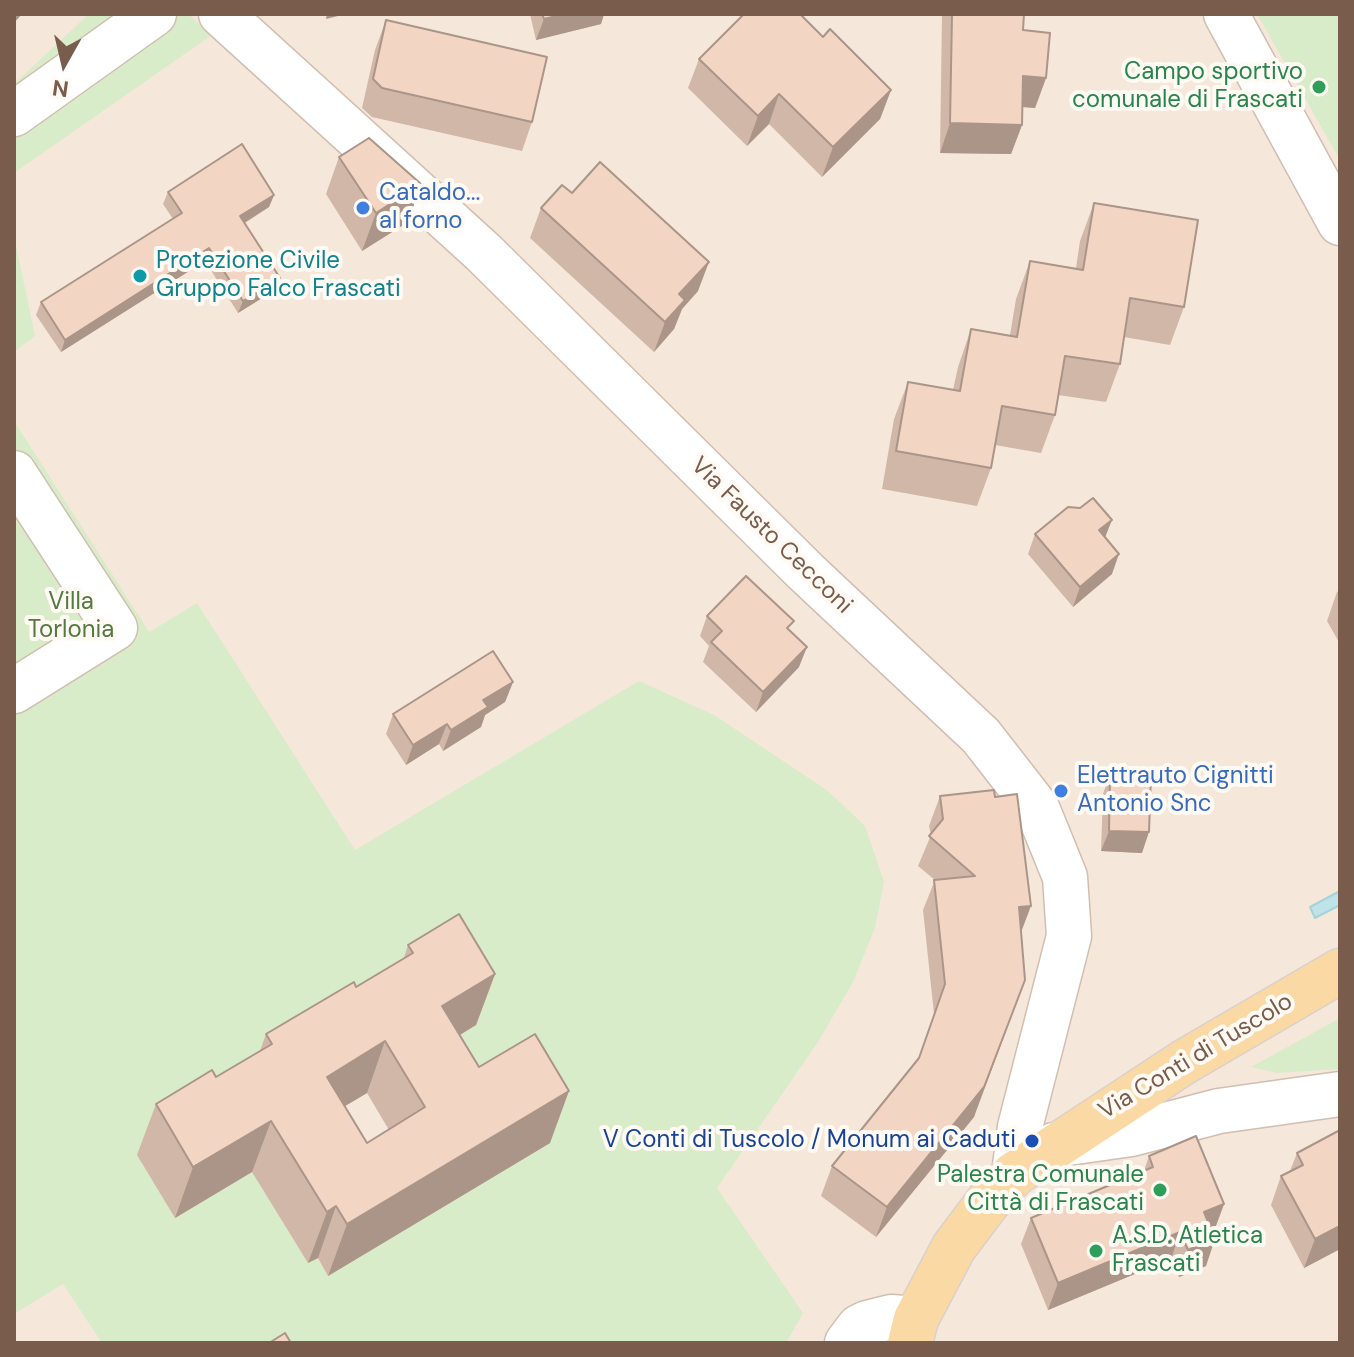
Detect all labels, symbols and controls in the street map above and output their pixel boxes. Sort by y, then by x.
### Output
north arrow [24,24,104,104]
place label: Campo sportivo comunale di Frascati [1072,59,1303,115]
text: N [51,73,71,104]
marker: Campo sportivo comunale di Frascati [1310,78,1328,96]
place label: Cataldo... al forno [379,180,480,236]
marker: Cataldo... al forno [354,199,372,217]
place label: Protezione Civile Gruppo Falco Frascati [156,248,401,304]
marker: Protezione Civile Gruppo Falco Frascati [131,267,149,285]
street label: Via Fausto Cecconi [684,452,858,620]
park label: Villa Torlonia [28,589,114,645]
place label: Elettrauto Cignitti Antonio Snc [1077,763,1274,819]
marker: Elettrauto Cignitti Antonio Snc [1052,782,1070,800]
street label: Via Conti di Tuscolo [1094,988,1298,1126]
place label: V Conti di Tuscolo / Monum ai Caduti [603,1127,1016,1155]
marker: V Conti di Tuscolo / Monum ai Caduti [1023,1132,1041,1150]
place label: Palestra Comunale Città di Frascati [937,1162,1144,1218]
marker: Palestra Comunale Città di Frascati [1151,1181,1169,1199]
place label: A.S.D. Atletica Frascati [1112,1223,1263,1279]
marker: A.S.D. Atletica Frascati [1087,1242,1105,1260]

